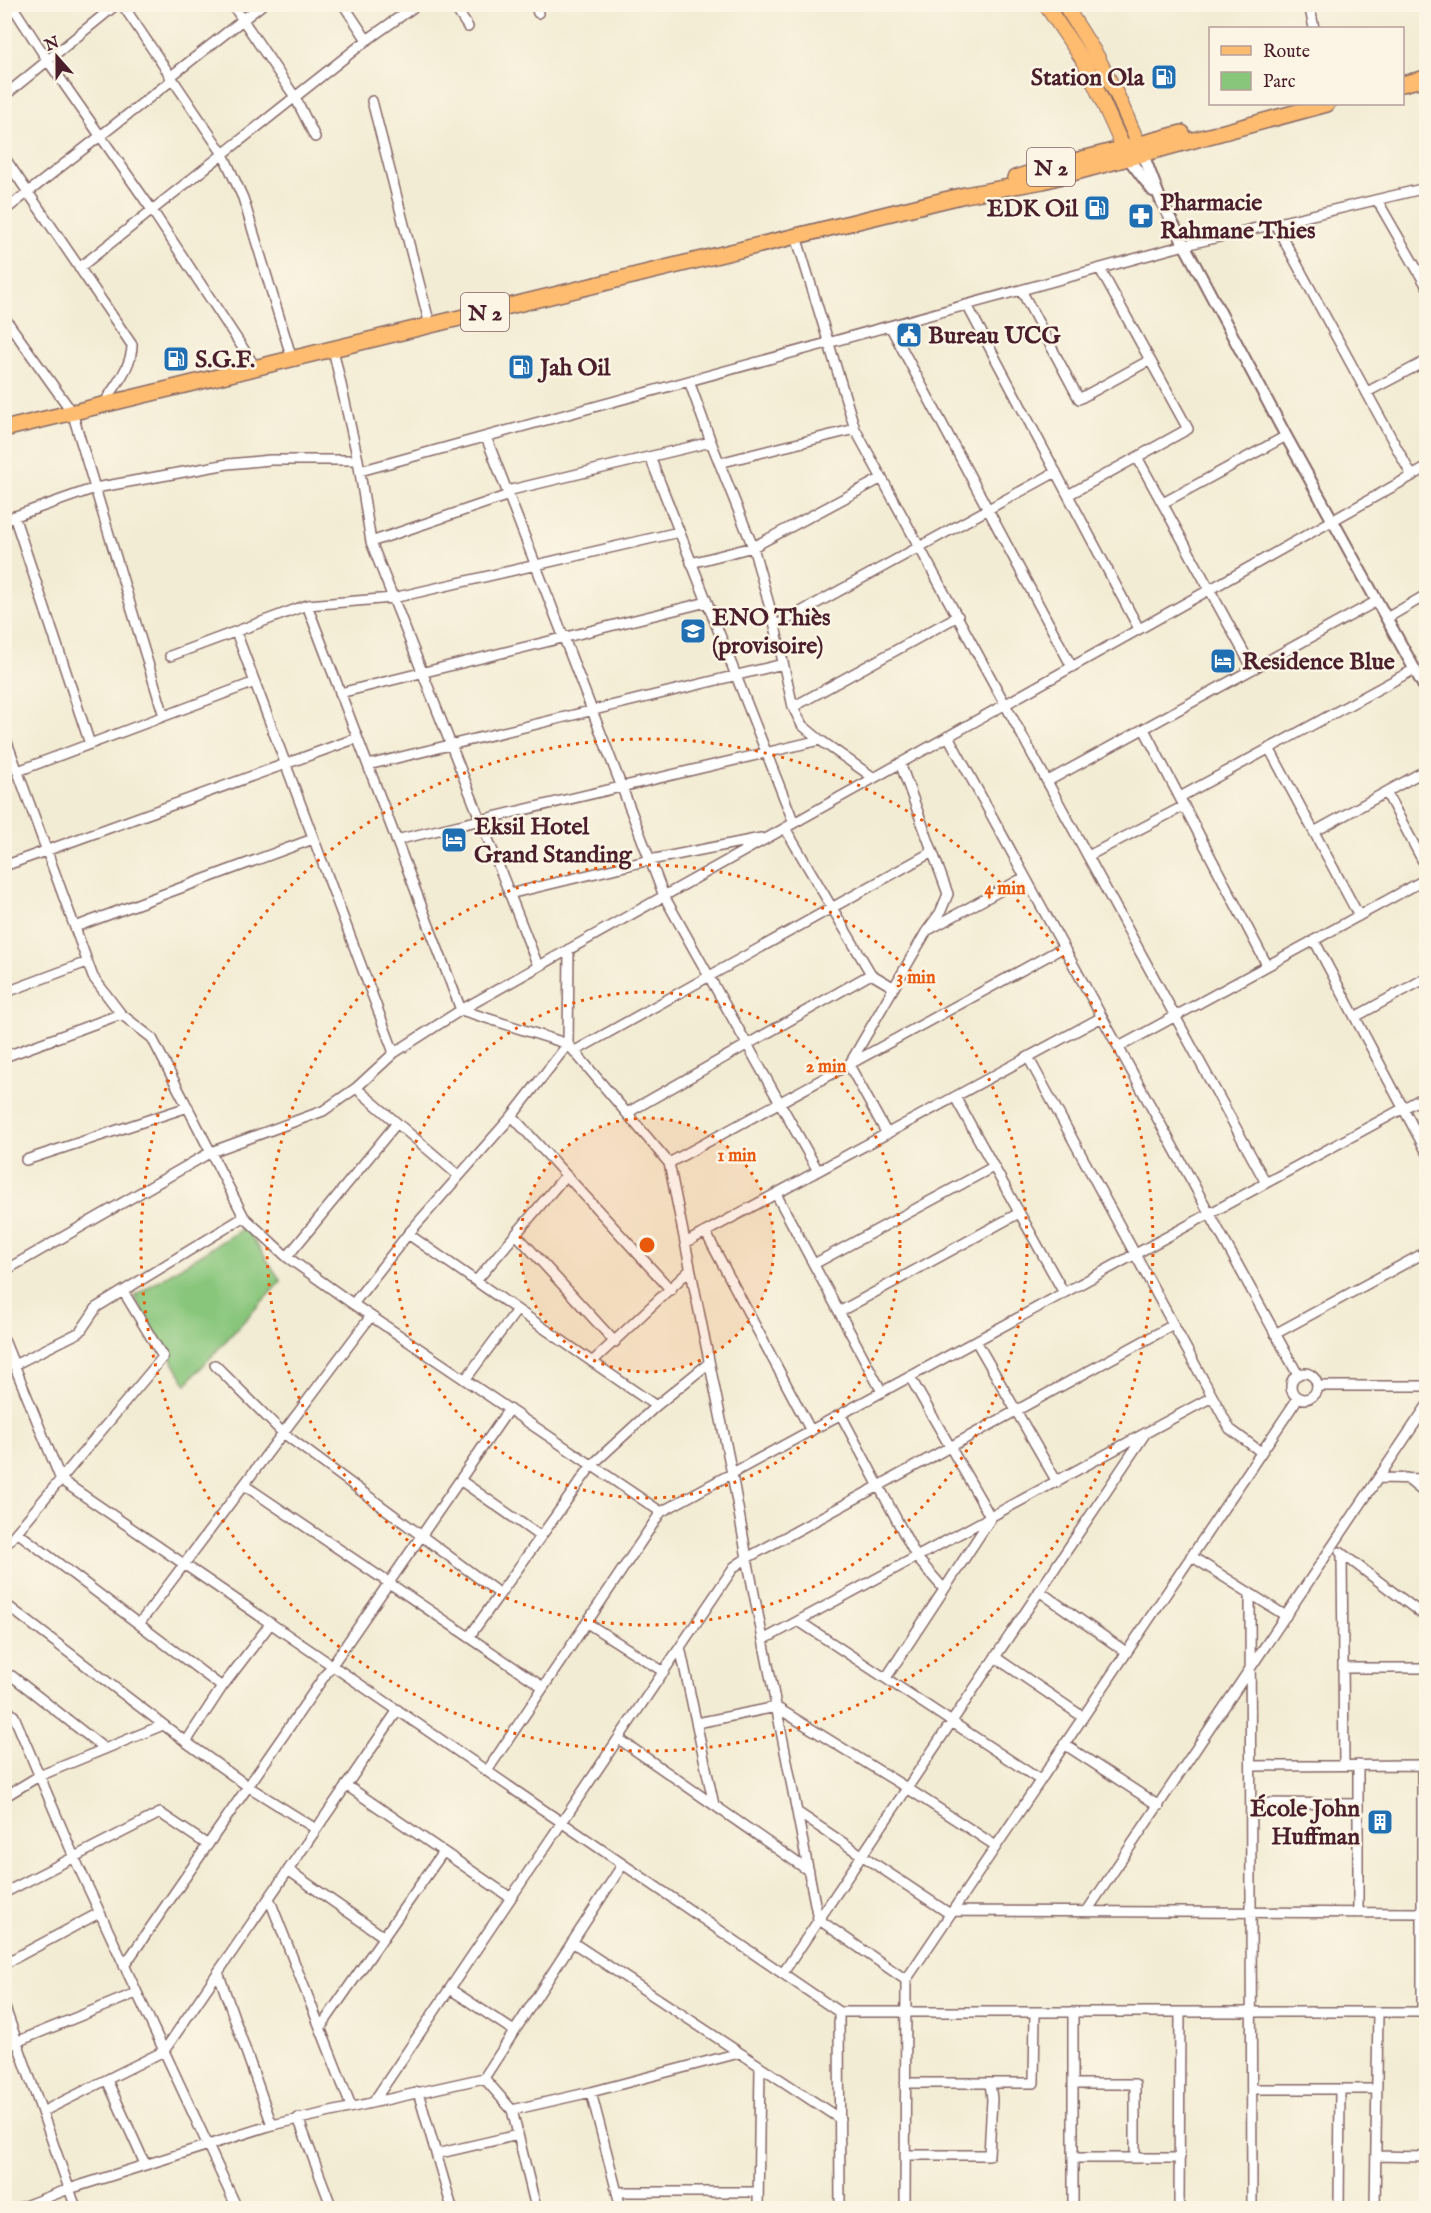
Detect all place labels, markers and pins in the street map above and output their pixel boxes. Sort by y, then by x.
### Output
fuel station icon: Station Ola [1149,62,1179,92]
place label: Station Ola [1031,63,1145,94]
place label: Pharmacie Rahmane Thies [1160,188,1316,247]
fuel station icon: EDK Oil [1082,193,1112,223]
place label: EDK Oil [987,194,1078,225]
pharmacy icon: Pharmacie Rahmane Thies [1126,201,1156,231]
public building icon: Bureau UCG [894,320,924,350]
place label: Bureau UCG [928,321,1061,352]
fuel station icon: S.G.F. [161,344,191,374]
place label: S.G.F. [195,345,255,376]
fuel station icon: Jah Oil [506,352,536,382]
place label: Jah Oil [537,353,611,384]
place label: ENO Thiès (provisoire) [712,603,831,662]
school or university icon: ENO Thiès (provisoire) [678,616,708,646]
hotel icon: Residence Blue [1208,646,1238,676]
place label: Residence Blue [1242,647,1395,678]
place label: Eksil Hotel Grand Standing [474,812,633,871]
hotel icon: Eksil Hotel Grand Standing [439,825,469,855]
centre of rings [637,1235,657,1255]
place label: École John Huffman [1250,1794,1360,1853]
building icon: École John Huffman [1365,1807,1395,1837]

